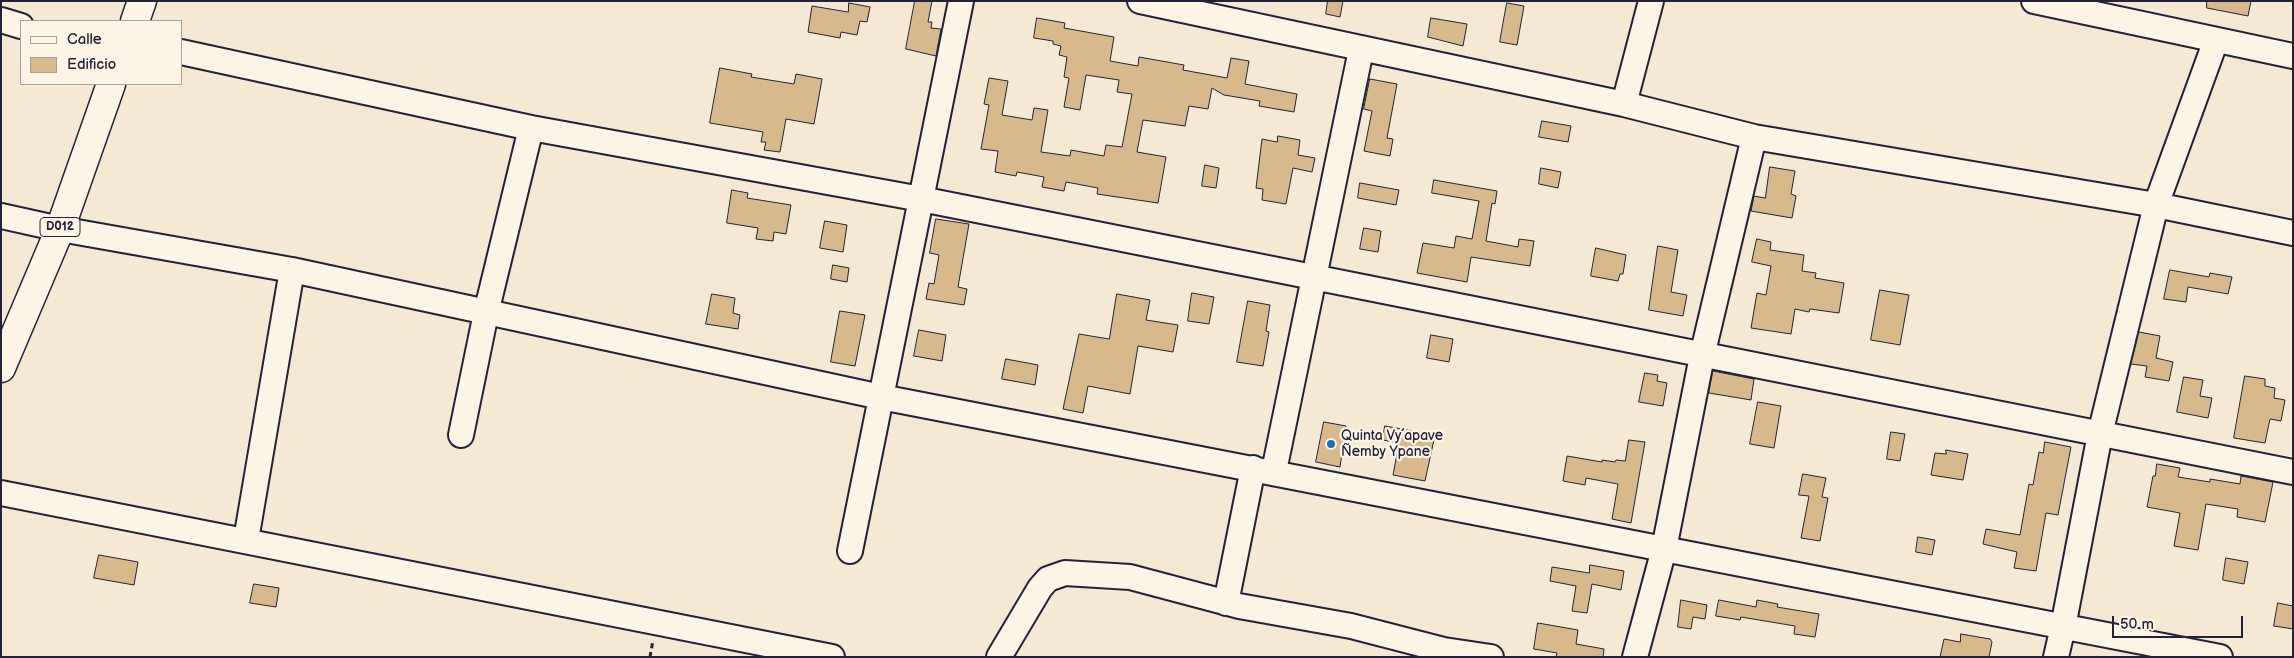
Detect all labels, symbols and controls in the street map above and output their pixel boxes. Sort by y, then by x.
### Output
legend [20,20,182,85]
text: Calle [67,30,102,49]
text: Edificio [67,55,116,74]
road number: D012 [40,218,80,236]
place label: Quinta Vy´apave Ñemby Ypane [1341,428,1443,461]
marker: Quinta Vy´apave Ñemby Ypane [1325,438,1337,450]
scale bar [2114,606,2245,638]
text: 50 m [2120,615,2154,634]

